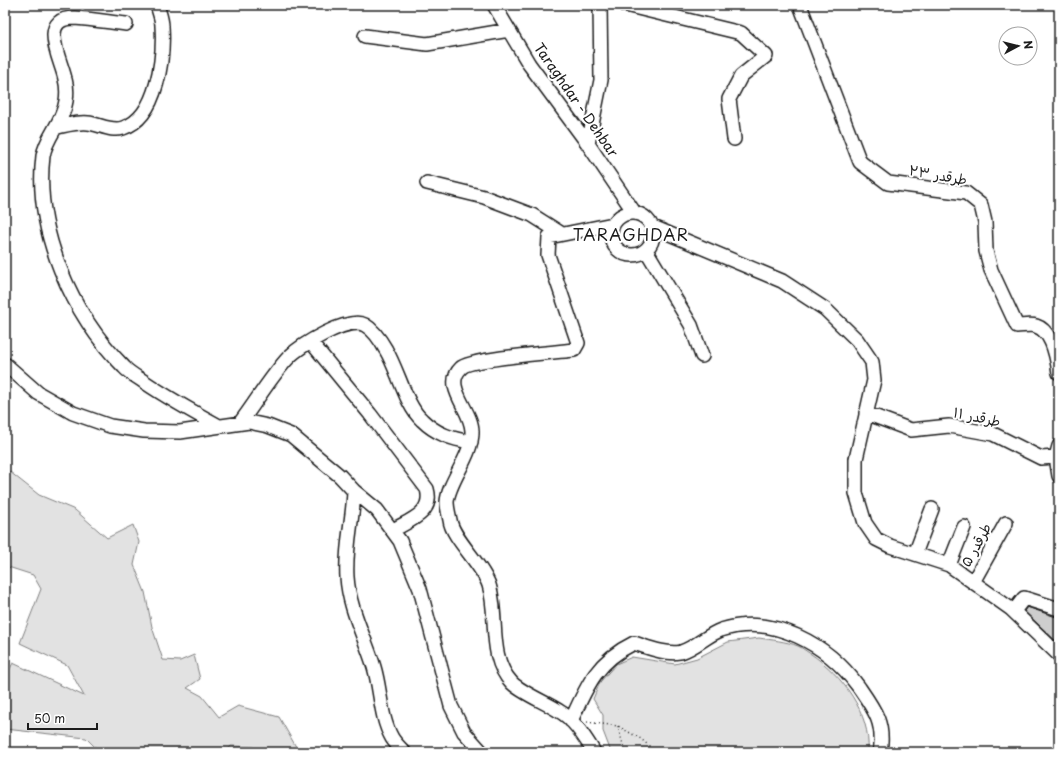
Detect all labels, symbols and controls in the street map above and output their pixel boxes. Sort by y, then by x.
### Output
north arrow [998,26,1038,66]
street label: Taraghdar - Dehbar [529,38,624,162]
text: N [1019,39,1037,50]
street label: طرقدر ۲۳ [907,159,969,190]
district label: TARAGHDAR [573,222,689,246]
street label: طرقدر ۱۱ [952,401,1003,432]
street label: طرقدر ۵ [955,519,996,571]
scale bar [28,705,97,731]
text: 50 m [34,709,65,727]

